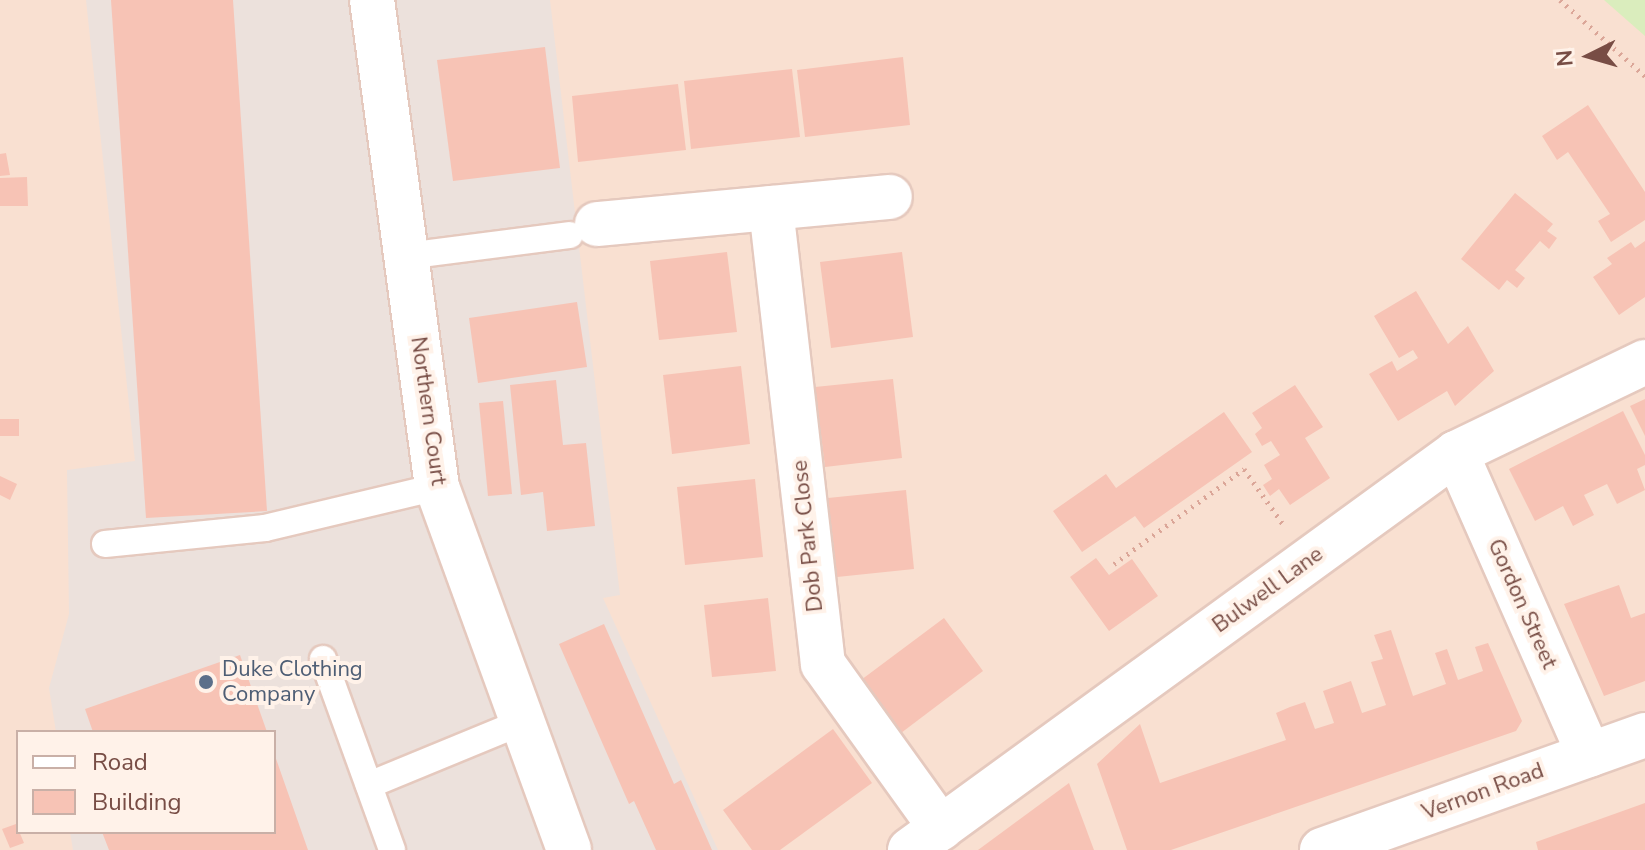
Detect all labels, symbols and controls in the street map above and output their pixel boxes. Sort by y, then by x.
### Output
north arrow [1549,16,1629,96]
text: N [1549,49,1581,68]
street label: Northern Court [405,335,451,487]
street label: Dob Park Close [787,459,829,613]
street label: Gordon Street [1482,535,1562,673]
street label: Bulwell Lane [1208,541,1328,639]
place label: Duke Clothing Company [222,656,363,708]
marker: Duke Clothing Company [197,673,215,691]
legend [16,730,276,834]
text: Road [92,746,148,778]
street label: Vernon Road [1419,758,1547,826]
text: Building [92,786,182,818]

